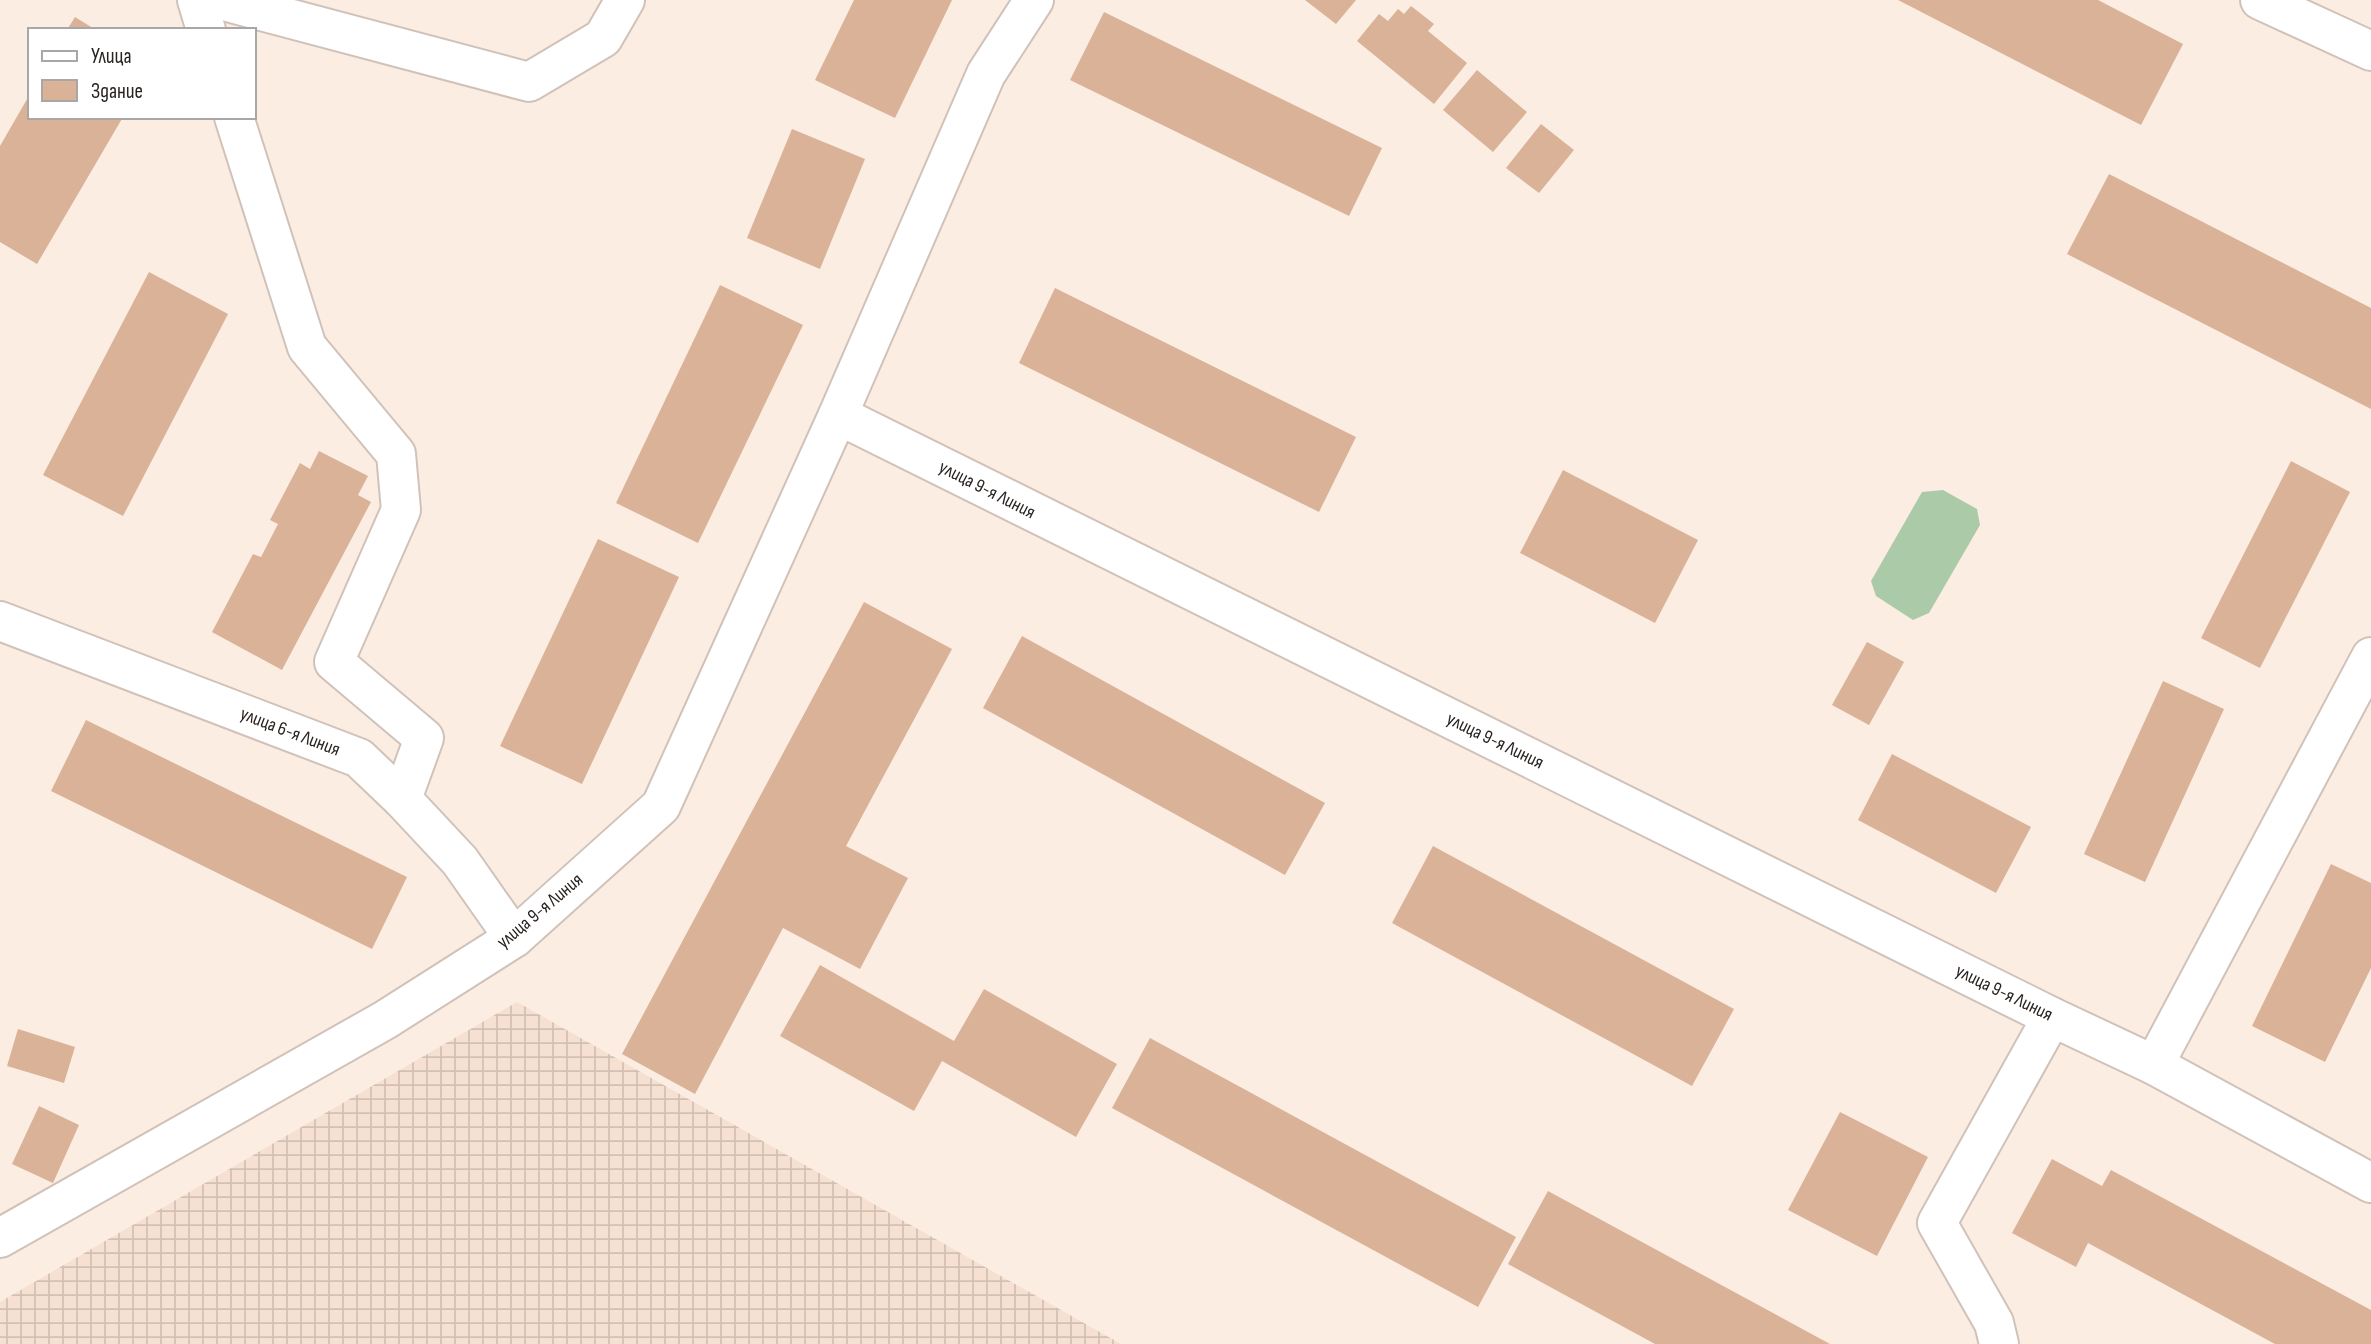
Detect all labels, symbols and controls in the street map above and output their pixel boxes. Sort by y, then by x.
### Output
legend [28,28,256,119]
text: Улица [91,44,132,69]
text: Здание [91,79,143,104]
street label: улица 9-я Линия [935,456,1039,524]
street label: улица 6-я Линия [237,702,343,762]
street label: улица 9-я Линия [1443,708,1547,774]
street label: улица 9-я Линия [492,868,588,954]
street label: улица 9-я Линия [1952,960,2056,1026]

